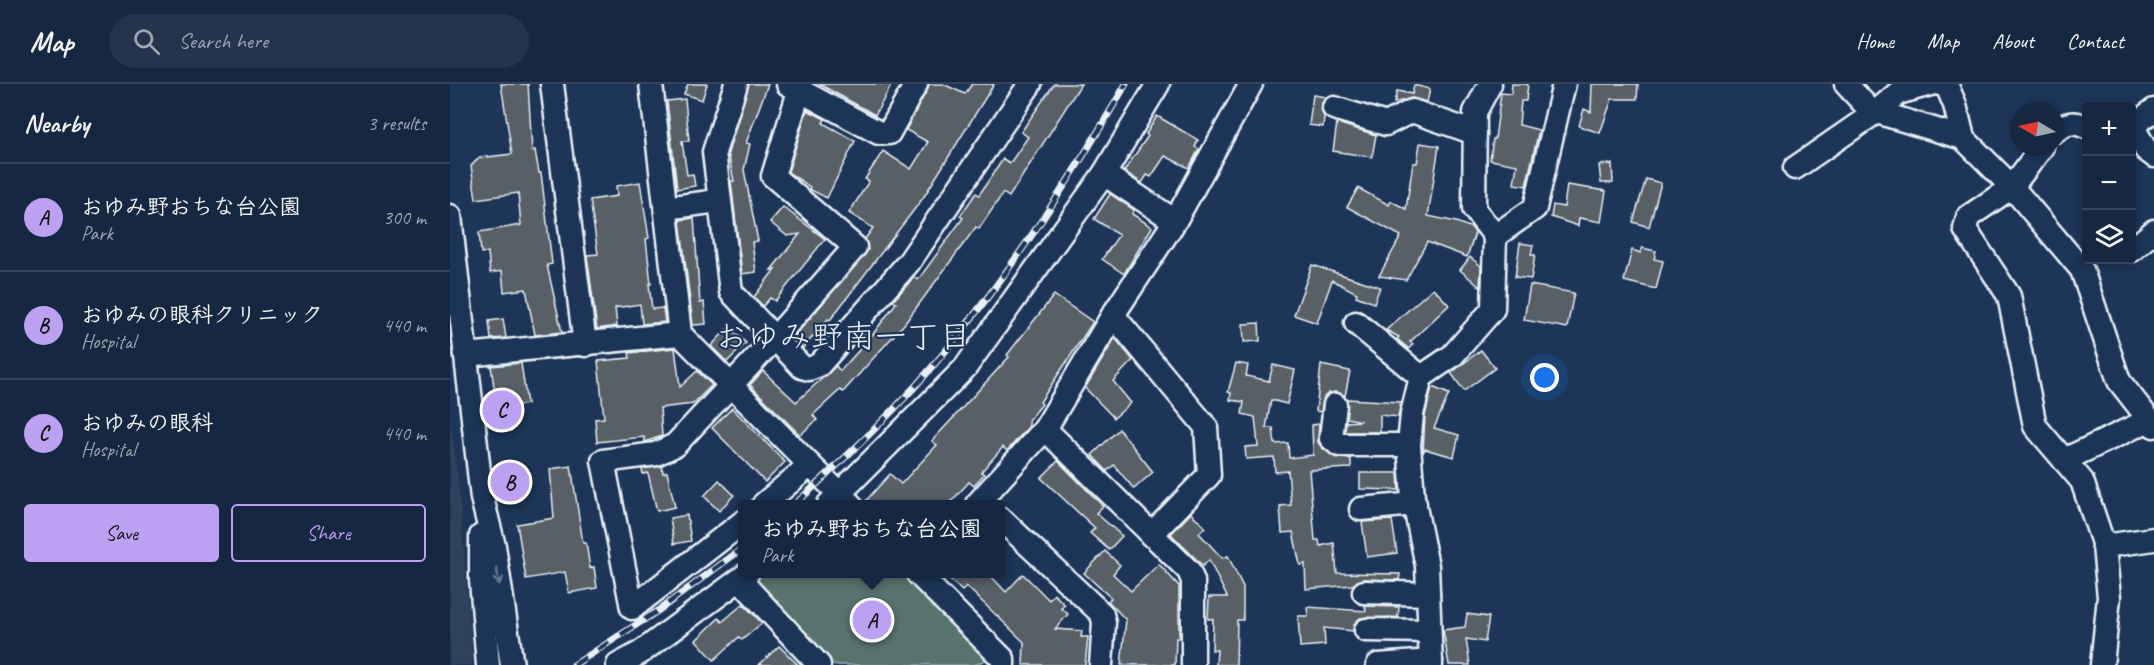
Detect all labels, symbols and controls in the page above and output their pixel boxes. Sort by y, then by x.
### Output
search box [109,14,529,68]
text: Map [30,24,73,59]
icon: search [130,25,163,58]
text: Search here [178,27,268,55]
text: Home [1856,28,1894,54]
text: Map [1927,28,1959,54]
text: About [1992,28,2034,54]
text: Contact [2067,28,2124,54]
north arrow [2010,102,2064,156]
map controls [2082,102,2136,264]
button: + [2082,102,2136,156]
text: Nearby [24,107,89,140]
text: 3 results [367,111,426,136]
button: − [2082,156,2136,210]
text: おゆみ野おちな台公園 [81,193,301,221]
text: A [38,205,49,230]
text: 300 m [383,205,426,230]
button: layers [2082,210,2136,264]
text: Park [81,221,113,246]
text: おゆみの眼科クリニック [81,301,323,329]
text: B [38,313,49,338]
text: 440 m [383,313,426,338]
district label: おゆみ野南一丁目 [715,316,971,357]
text: Hospital [81,329,136,354]
your location [1530,363,1559,392]
pin: C [482,388,522,432]
text: おゆみの眼科 [81,409,213,437]
text: C [39,421,48,446]
text: 440 m [383,421,426,446]
text: Hospital [81,437,136,462]
pin: B [490,460,530,504]
popup [738,500,1005,578]
button: Save [24,504,219,562]
button: Share [231,504,426,562]
text: おゆみ野おちな台公園 [761,515,982,543]
text: Park [761,543,793,568]
one-way arrow [493,566,504,585]
pin: A [852,598,892,642]

